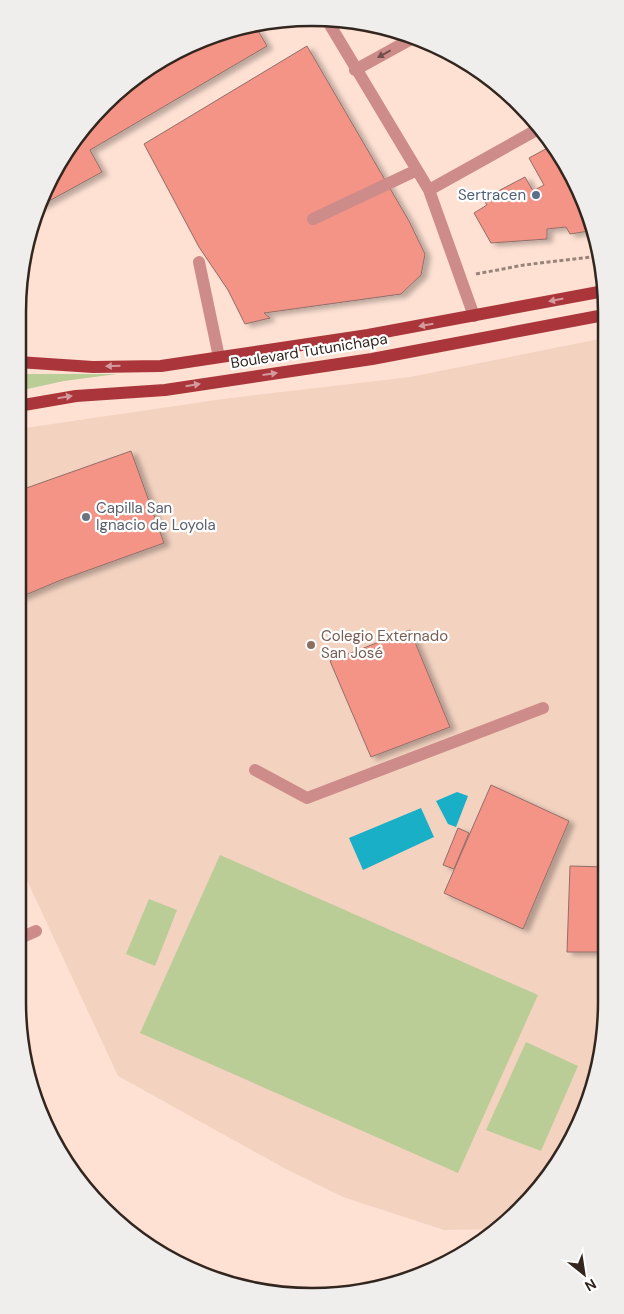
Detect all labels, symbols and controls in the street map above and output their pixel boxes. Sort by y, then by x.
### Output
one-way arrow [377,50,392,58]
place label: Sertracen [458,185,526,205]
marker: Sertracen [530,189,542,201]
one-way arrow [549,296,564,304]
one-way arrow [419,321,434,329]
street label: Boulevard Tutunichapa [229,329,389,373]
one-way arrow [104,362,120,370]
one-way arrow [262,369,278,377]
one-way arrow [186,381,202,389]
one-way arrow [58,393,74,401]
place label: Capilla San Ignacio de Loyola [96,498,216,535]
marker: Capilla San Ignacio de Loyola [80,511,92,523]
place label: Colegio Externado San José [321,626,448,663]
marker: Colegio Externado San José [305,639,317,651]
north arrow [559,1249,609,1299]
text: N [582,1275,599,1296]

